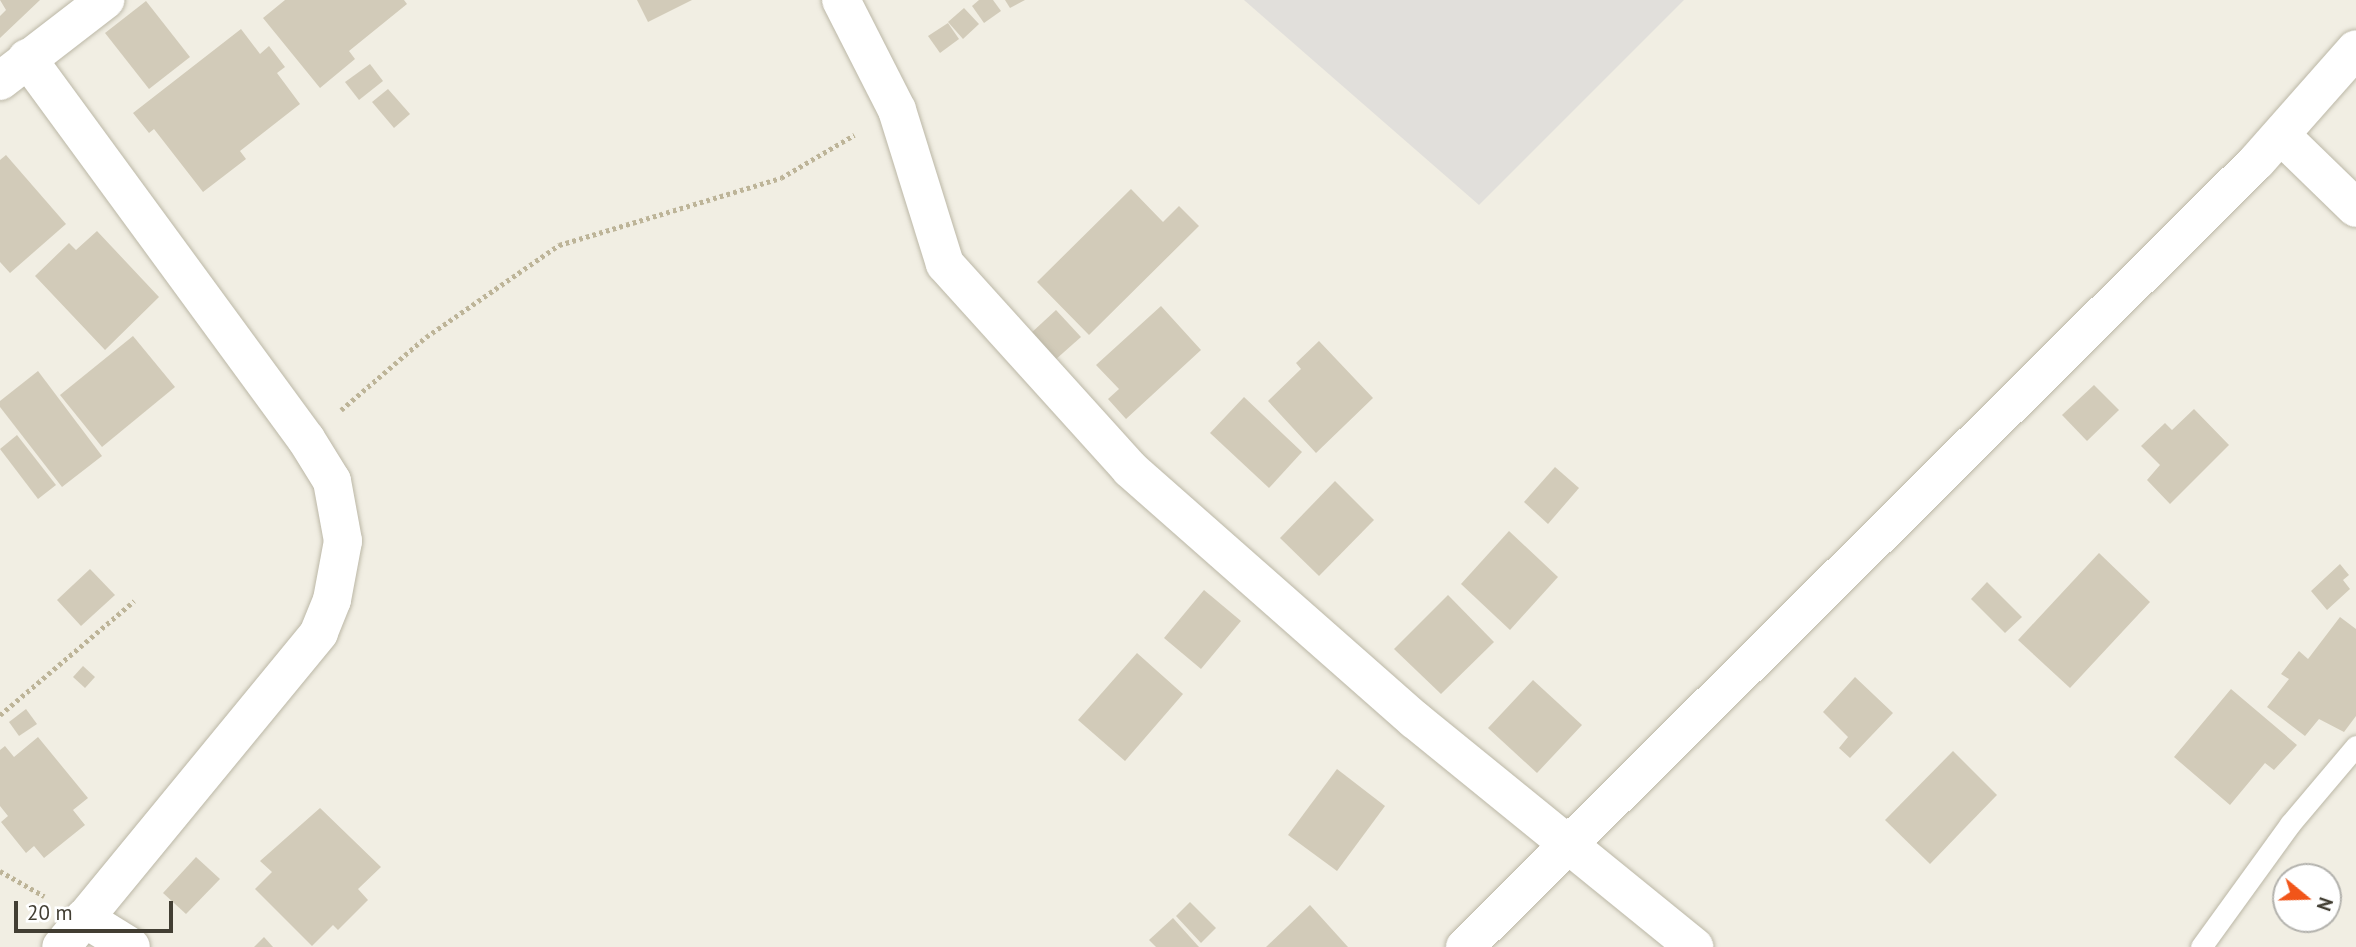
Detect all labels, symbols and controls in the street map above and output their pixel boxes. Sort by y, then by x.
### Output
north arrow [2272,863,2342,933]
scale bar [18,888,177,932]
text: N [2312,894,2338,914]
text: 20 m [27,899,73,926]

